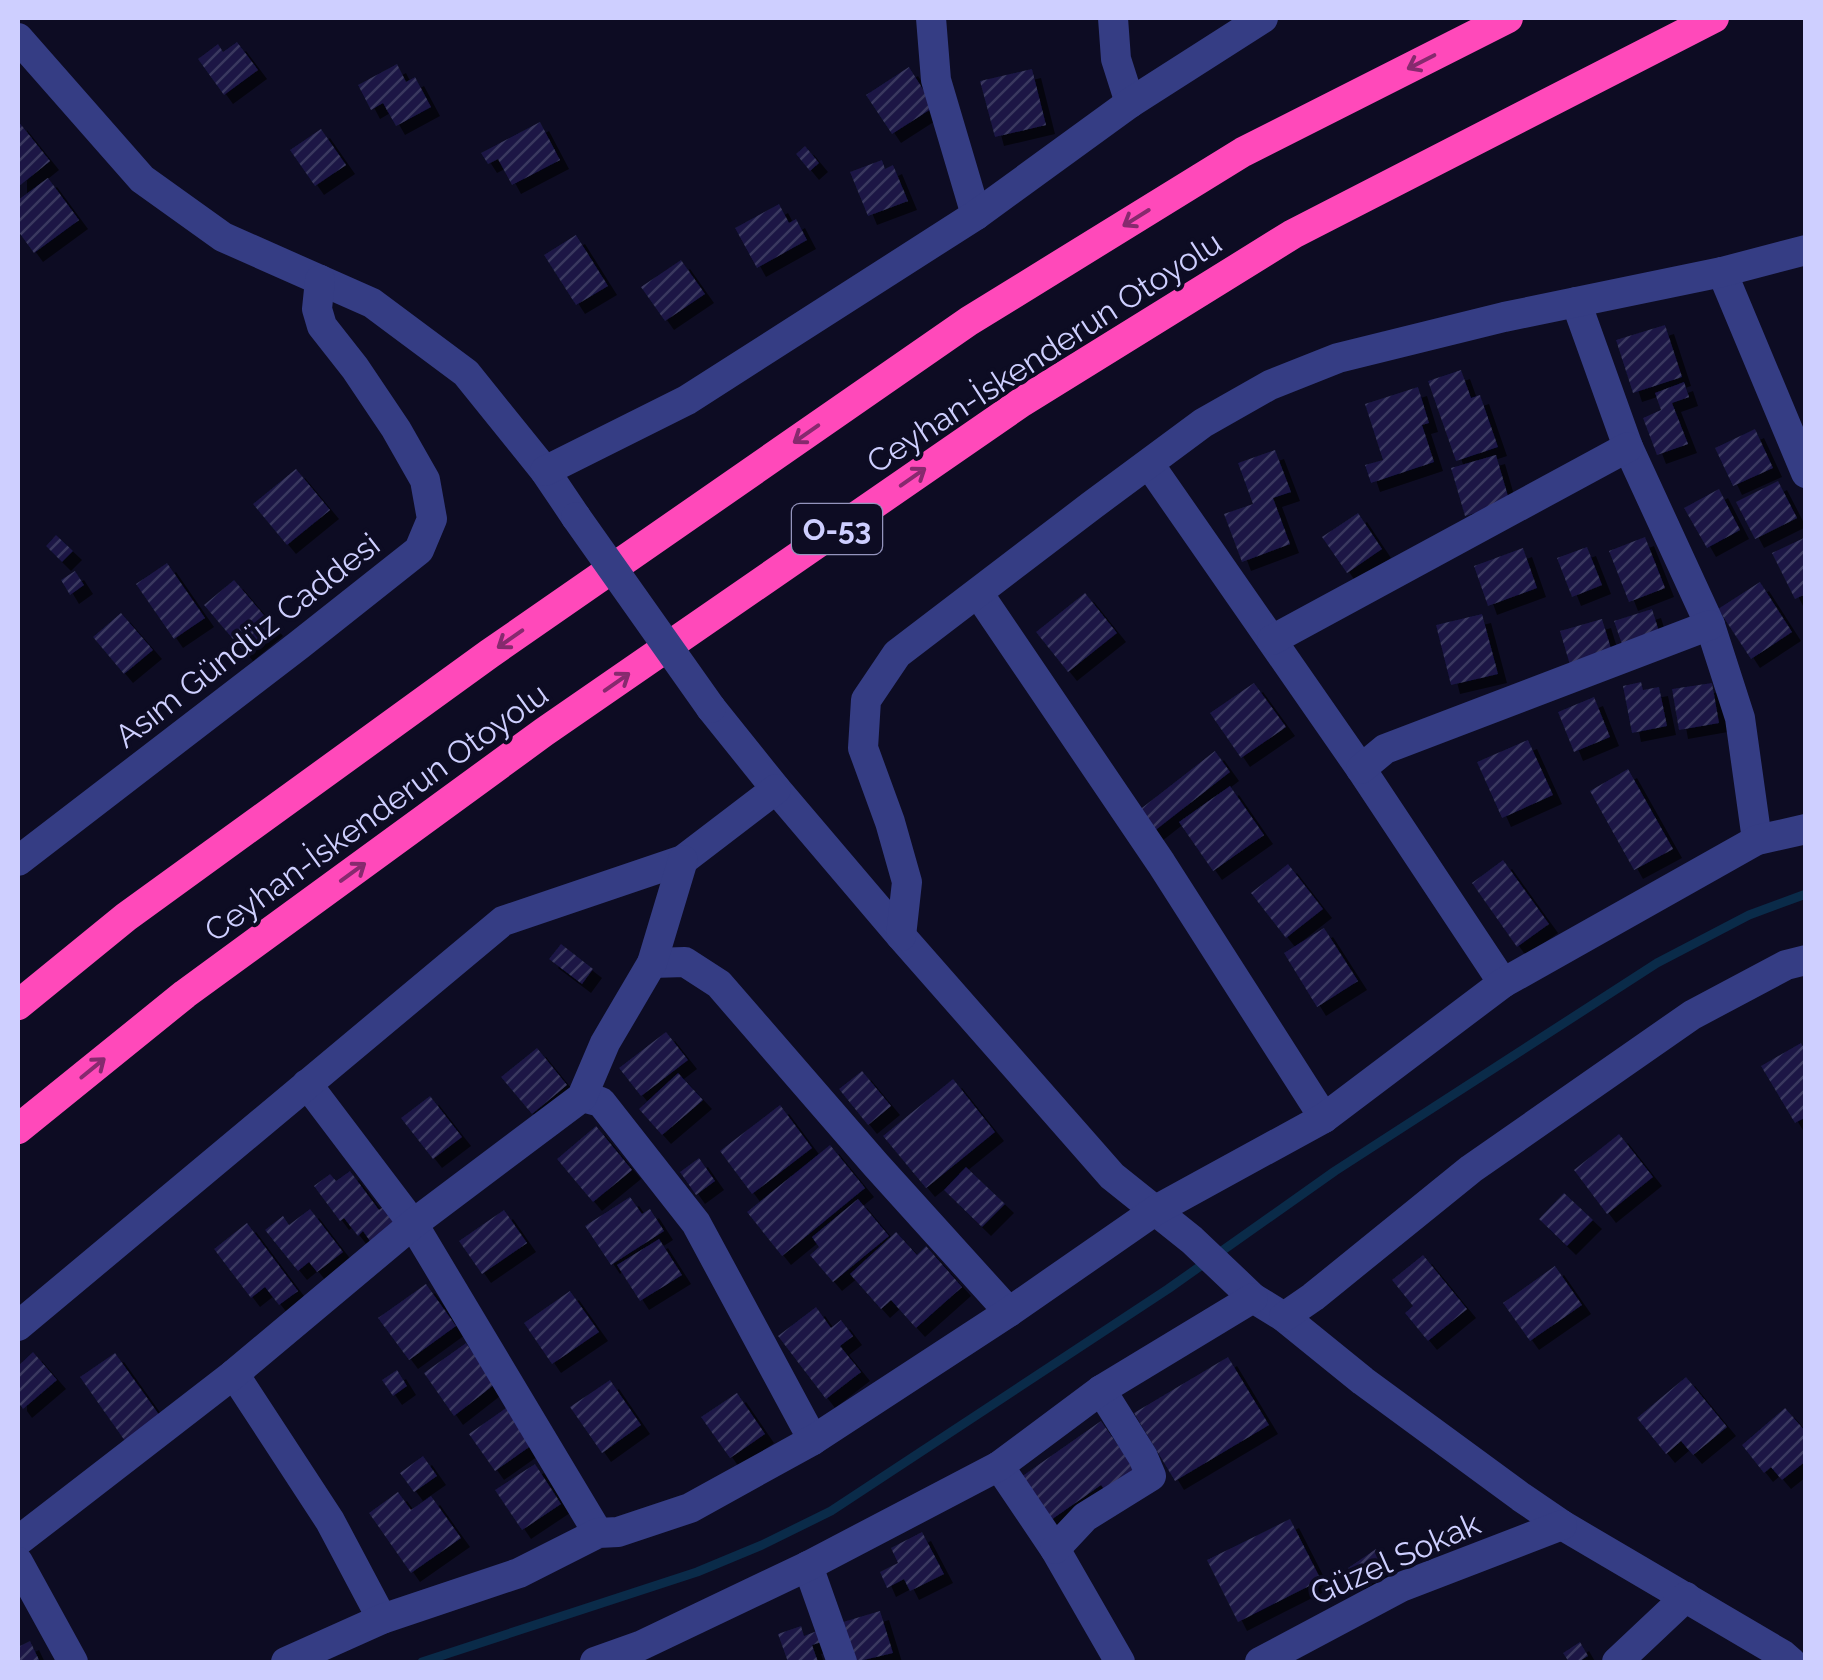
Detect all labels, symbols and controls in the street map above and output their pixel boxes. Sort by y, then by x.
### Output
one-way arrow [1406,53,1436,72]
one-way arrow [1122,208,1151,228]
street label: Ceyhan-İskenderun Otoyolu [860,224,1228,480]
one-way arrow [792,423,820,444]
one-way arrow [898,467,926,488]
road number: O-53 [792,504,882,554]
street label: Asım Gündüz Caddesi [107,525,387,755]
one-way arrow [496,628,524,649]
one-way arrow [602,672,630,693]
street label: Ceyhan-İskenderun Otoyolu [197,675,555,949]
one-way arrow [338,861,366,882]
one-way arrow [80,1057,106,1079]
street label: Güzel Sokak [1304,1504,1486,1612]

